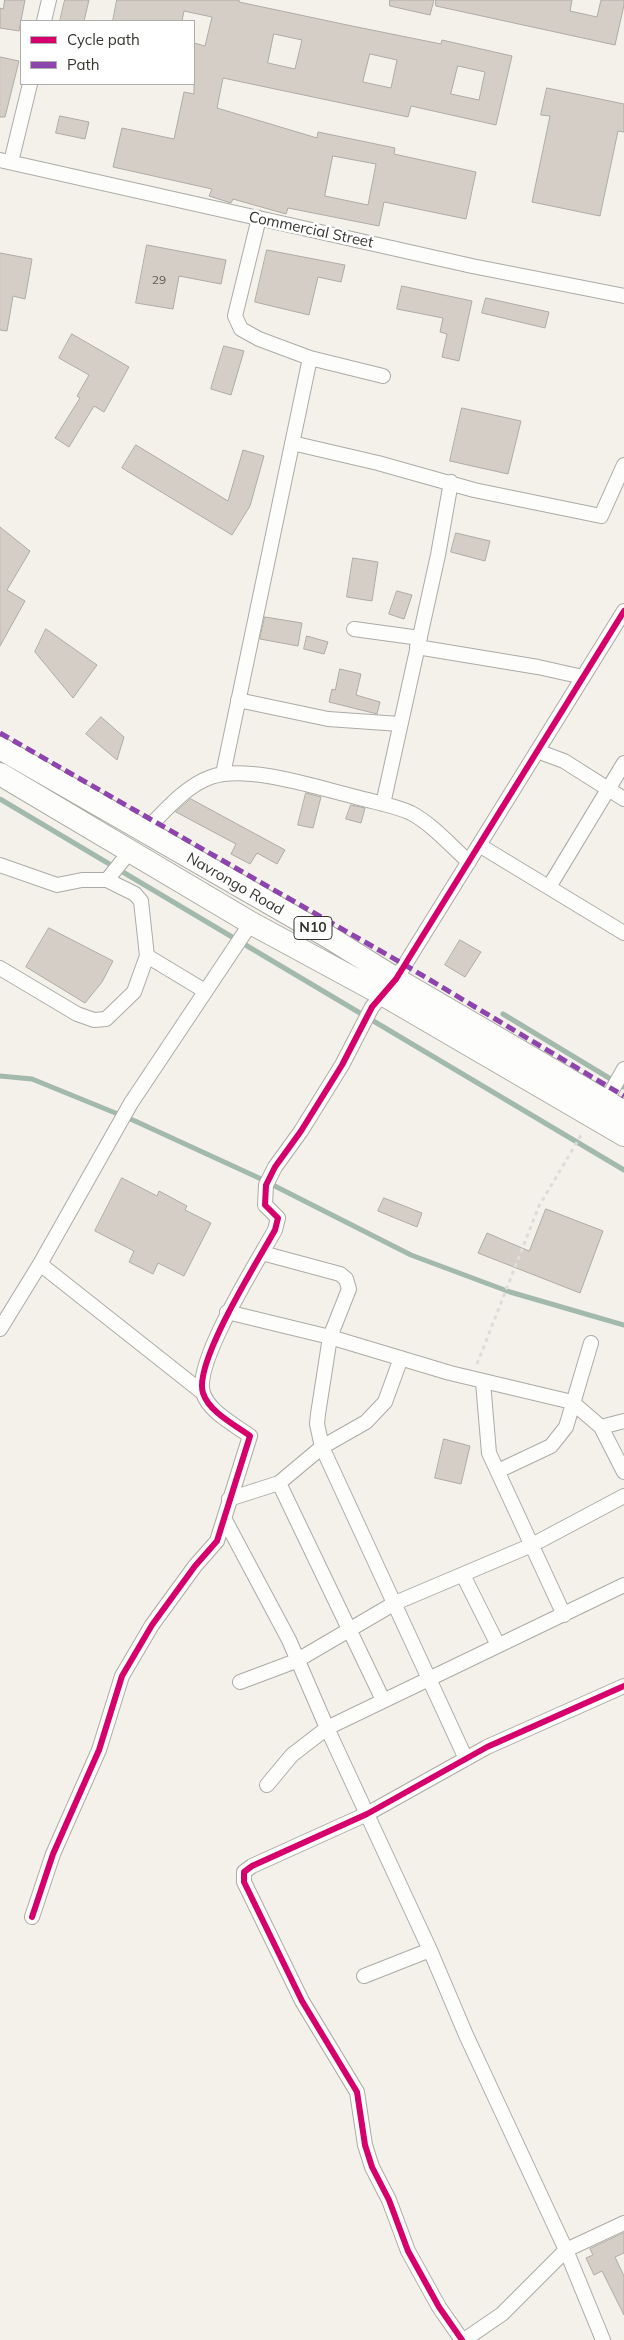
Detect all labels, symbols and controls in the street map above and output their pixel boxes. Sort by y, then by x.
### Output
legend [20,20,195,85]
text: Cycle path [67,30,140,49]
text: Path [67,55,99,74]
street label: Commercial Street [247,208,375,252]
house number: 29 [152,273,166,287]
street label: Navrongo Road [183,849,287,919]
road number: N10 [294,916,332,940]

